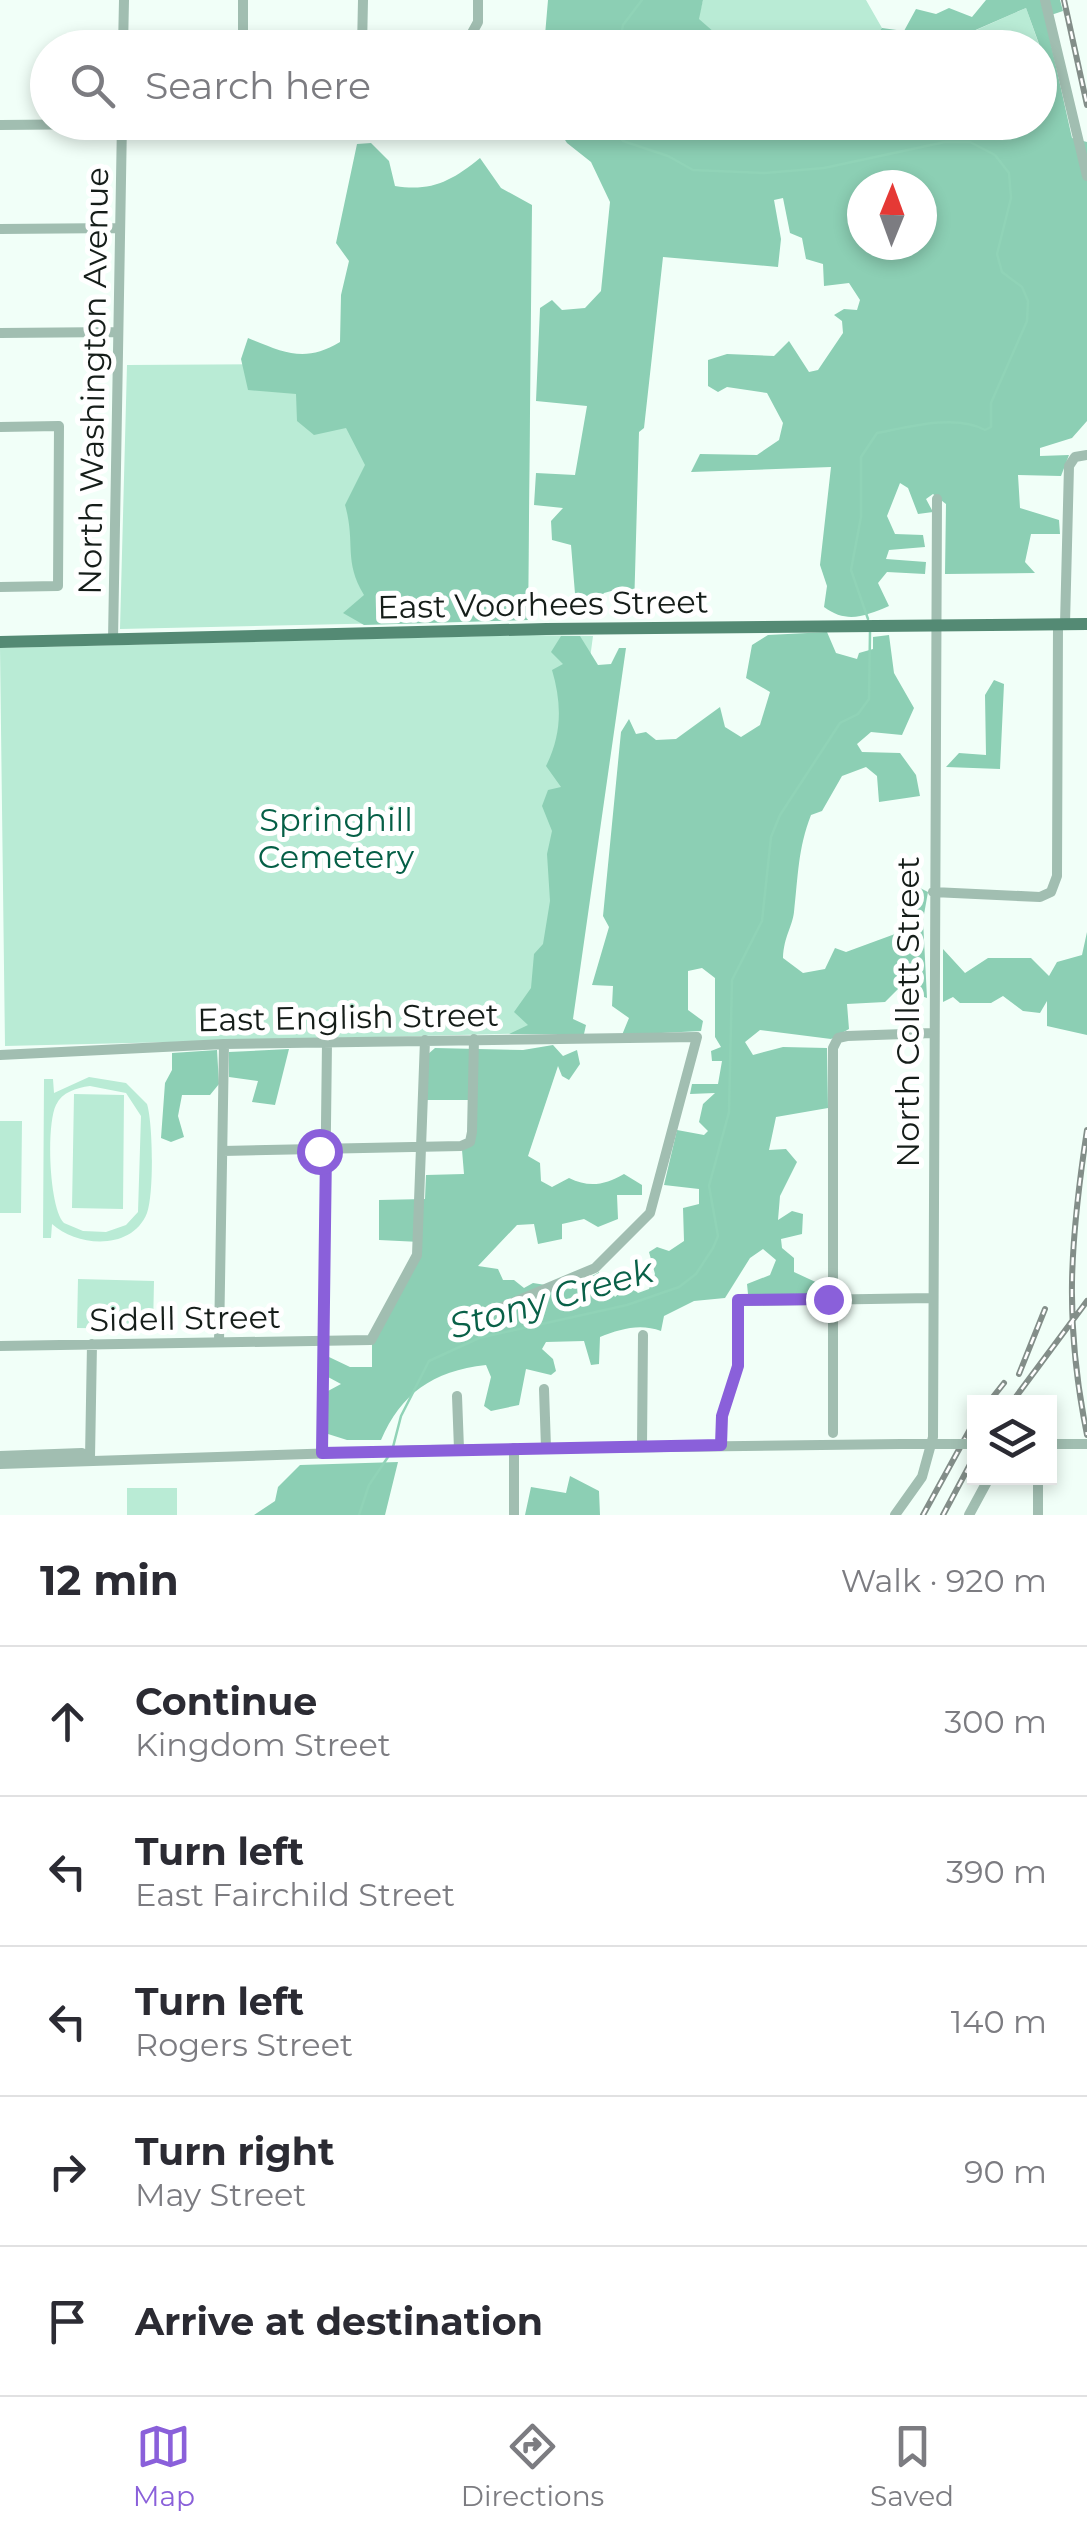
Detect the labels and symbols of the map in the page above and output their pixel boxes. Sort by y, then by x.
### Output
street label: North Washington Avenue [70,167,116,595]
north arrow [847,170,937,260]
street label: East Voorhees Street [377,582,709,626]
park label: Springhill Cemetery [258,800,415,876]
street label: North Collett Street [888,856,927,1168]
street label: East English Street [197,995,499,1039]
route start [297,1129,343,1175]
water label: Stony Creek [444,1248,660,1348]
route end [806,1277,852,1323]
street label: Sidell Street [89,1297,281,1339]

